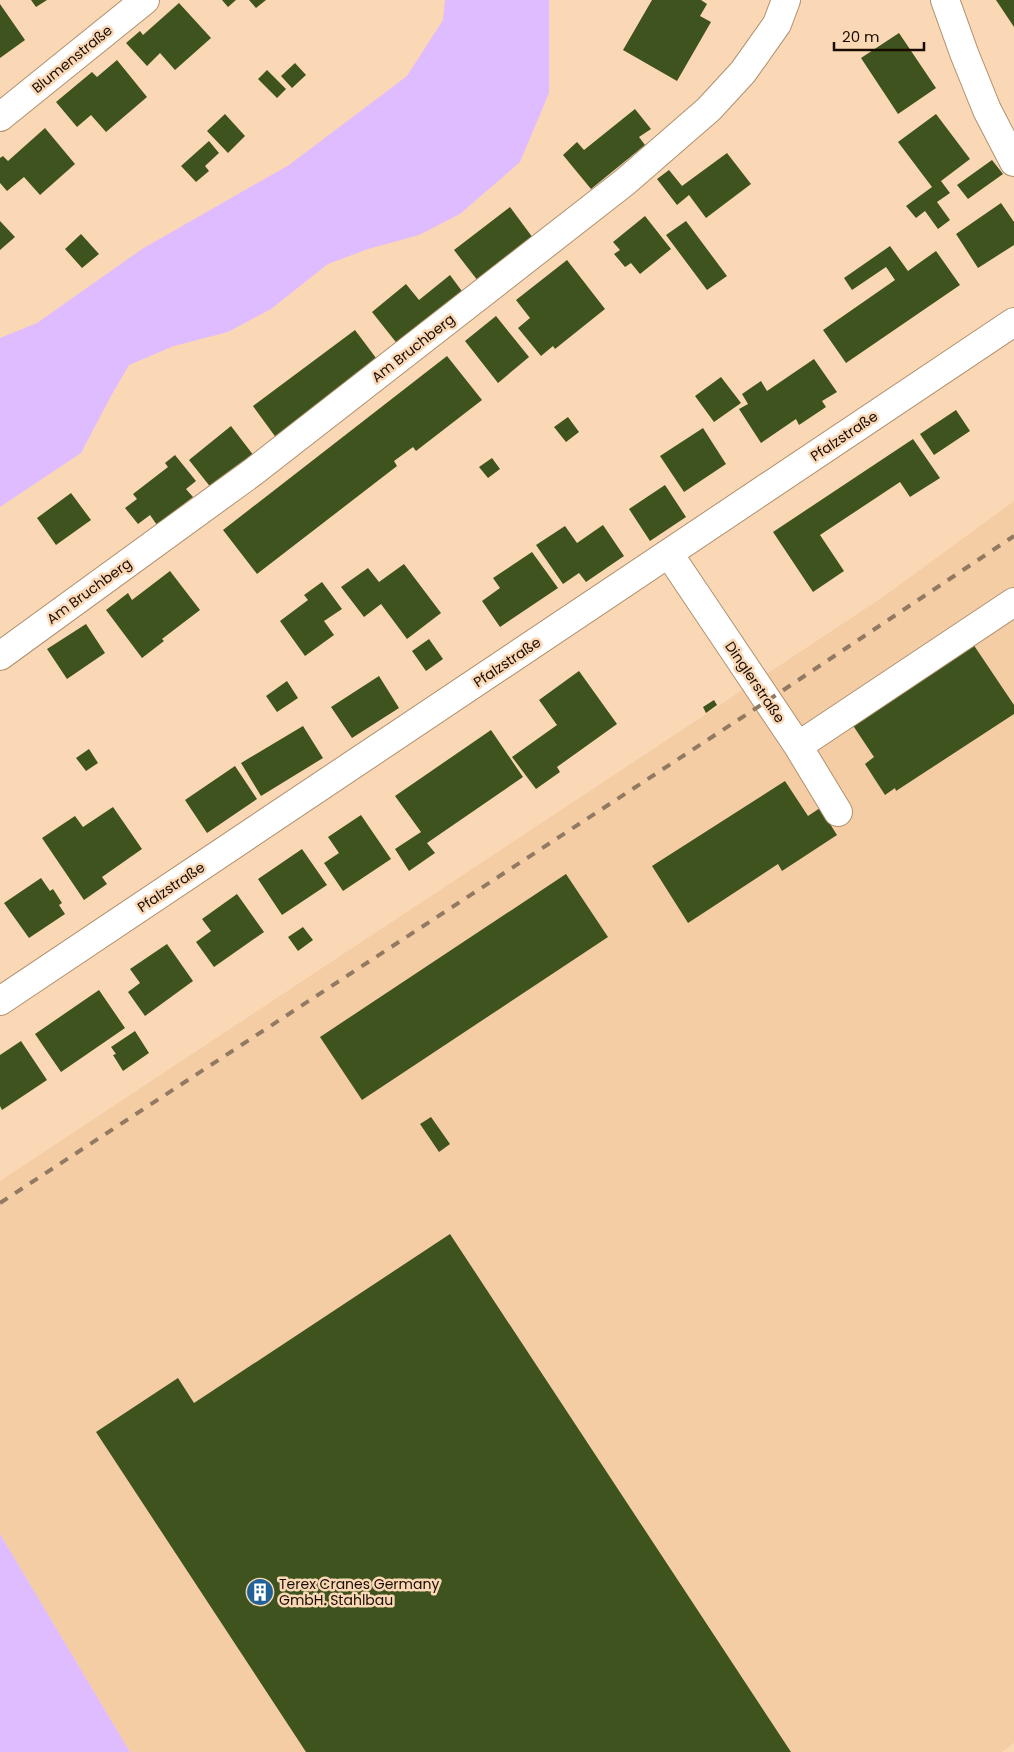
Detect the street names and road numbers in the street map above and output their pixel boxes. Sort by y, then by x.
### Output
street label: Blumenstraße [27,20,117,98]
street label: Am Bruchberg [367,309,459,387]
street label: Pfalzstraße [806,406,882,466]
street label: Am Bruchberg [42,553,136,629]
street label: Pfalzstraße [469,632,545,692]
street label: Dinglerstraße [720,637,790,727]
street label: Pfalzstraße [133,857,209,917]

